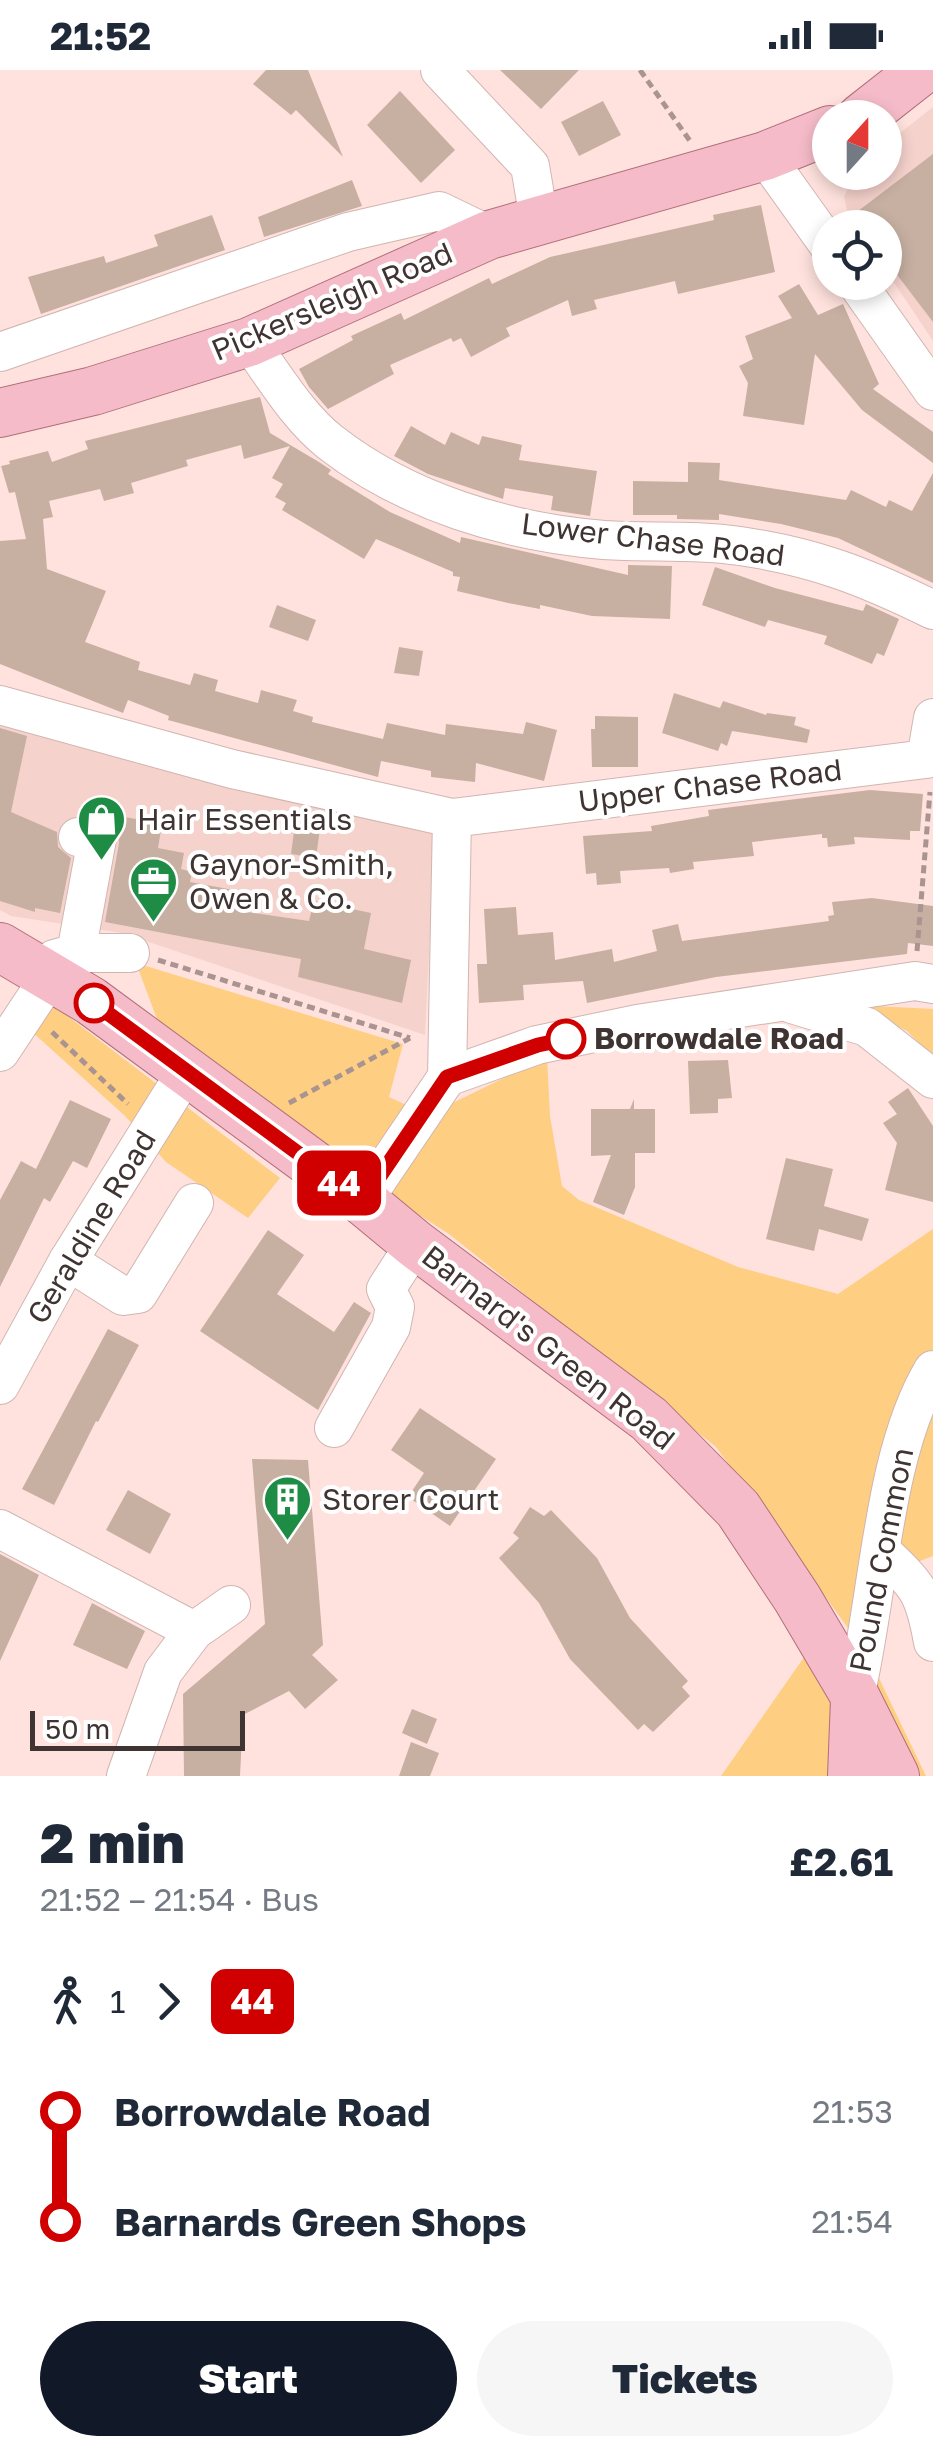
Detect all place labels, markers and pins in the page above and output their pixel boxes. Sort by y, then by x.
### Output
shop icon: Hair Essentials [76,794,128,862]
place label: Hair Essentials [137,801,352,837]
place label: Gaynor-Smith, Owen & Co. [189,846,394,916]
office icon: Gaynor-Smith, Owen & Co. [128,856,180,924]
unlabelled marker [75,984,113,1022]
marker: Borrowdale Road [547,1020,585,1058]
place label: Borrowdale Road [594,1020,844,1056]
building icon: Storer Court [261,1474,313,1542]
place label: Storer Court [322,1481,499,1517]

